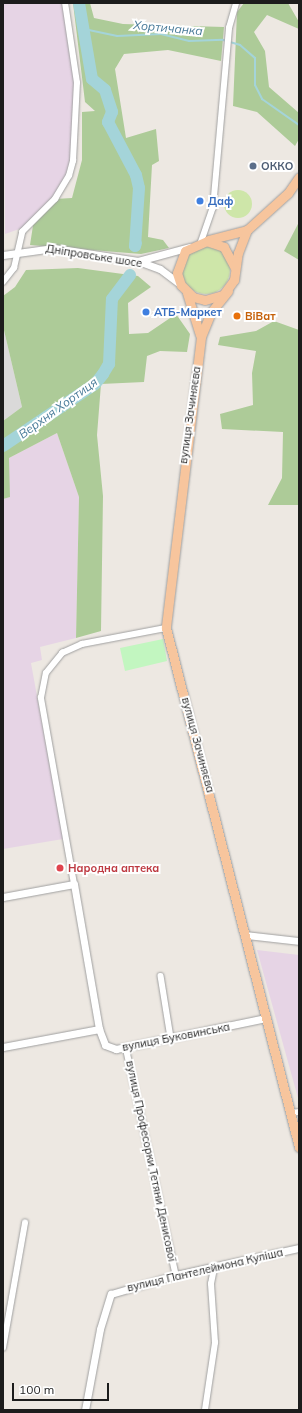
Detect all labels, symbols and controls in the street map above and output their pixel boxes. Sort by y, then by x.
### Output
water label: Хортичанка [133,18,203,38]
place label: ОККО [261,159,293,173]
marker: ОККО [248,161,258,171]
place label: Даф [208,194,233,208]
marker: Даф [195,196,205,206]
street label: Дніпровське шосе [45,242,143,270]
place label: АТБ-Маркет [154,305,222,319]
marker: АТБ-Маркет [141,307,151,317]
place label: ВіВат [245,309,276,323]
marker: ВіВат [232,311,242,321]
street label: вулиця Зачиняєва [177,365,203,465]
water label: Верхня Хортиця [16,375,100,441]
street label: вулиця Зачиняєва [179,696,217,794]
place label: Народна аптека [68,861,159,875]
marker: Народна аптека [55,863,65,873]
street label: вулиця Буковинська [121,1020,231,1054]
street label: вулиця Професорки Тетяни Денисової [123,1059,179,1263]
street label: вулиця Пантелеймона Куліша [126,1246,284,1294]
scale bar [14,1375,111,1401]
text: 100 m [19,1382,54,1397]

